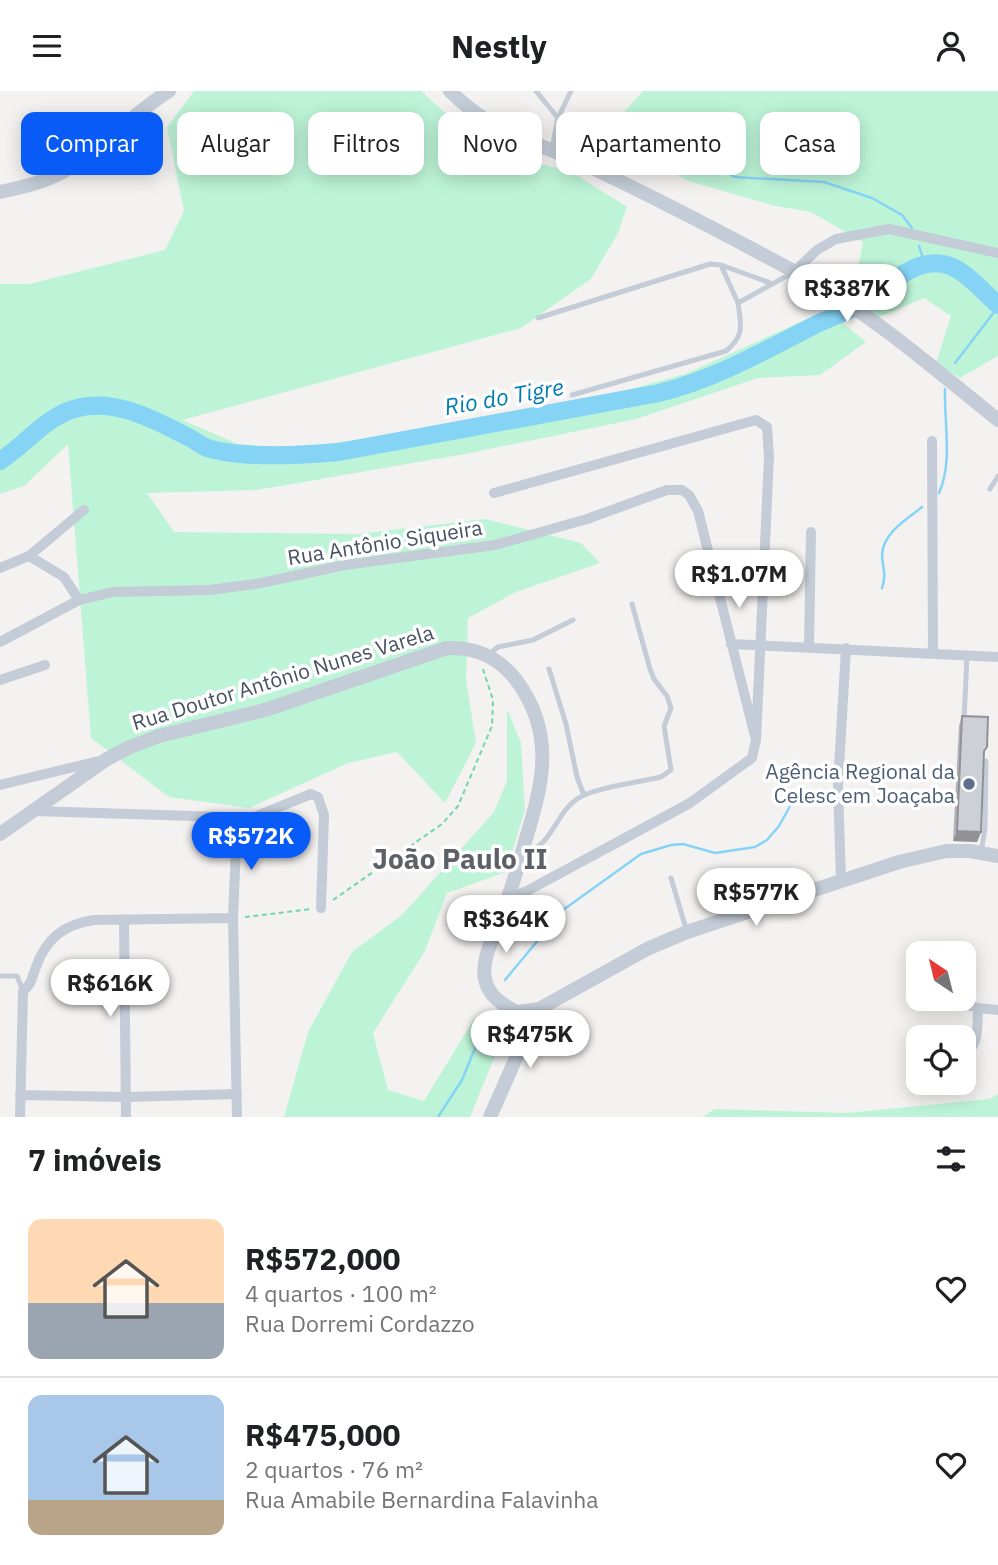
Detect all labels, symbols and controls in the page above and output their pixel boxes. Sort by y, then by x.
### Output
text: Nestly [451,25,547,67]
icon: menu [28,27,66,65]
icon: person [932,27,970,65]
chip: Comprar [21,112,163,175]
chip: Alugar [177,112,294,175]
chip: Filtros [308,112,424,175]
chip: Novo [438,112,542,175]
chip: Apartamento [556,112,746,175]
chip: Casa [760,112,860,175]
pin: R$387K [790,265,904,324]
text: R$387K [804,272,890,302]
water label: Rio do Tigre [442,371,566,421]
street label: Rua Antônio Siqueira [285,513,484,571]
pin: R$1.07M [674,551,804,610]
text: R$1.07M [691,558,787,588]
street label: Rua Doutor Antônio Nunes Varela [128,618,437,736]
place label: Agência Regional da Celesc em Joaçaba [765,757,955,809]
marker: Agência Regional da Celesc em Joaçaba [961,776,977,792]
pin: R$572K [194,813,308,872]
text: R$572K [208,820,294,850]
district label: João Paulo II [372,840,548,877]
pin: R$577K [699,869,813,928]
text: R$577K [713,876,799,906]
pin: R$364K [449,895,563,955]
text: R$364K [463,903,549,933]
north arrow [906,941,976,1011]
map controls [906,941,976,1095]
pin: R$616K [53,960,167,1019]
text: R$616K [67,967,153,997]
pin: R$475K [473,1011,587,1070]
text: R$475K [487,1018,573,1048]
button: locate [906,1025,976,1095]
text: 7 imóveis [28,1140,162,1179]
icon: filters [932,1140,970,1178]
text: R$572,000 [245,1239,401,1278]
icon: home [84,1247,168,1331]
icon: heart [932,1270,970,1308]
text: 4 quartos · 100 m² [245,1278,437,1308]
text: Rua Dorremi Cordazzo [245,1308,475,1338]
text: R$475,000 [245,1415,401,1454]
icon: home [84,1423,168,1507]
icon: heart [932,1446,970,1484]
text: 2 quartos · 76 m² [245,1454,423,1484]
text: Rua Amabile Bernardina Falavinha [245,1484,599,1514]

